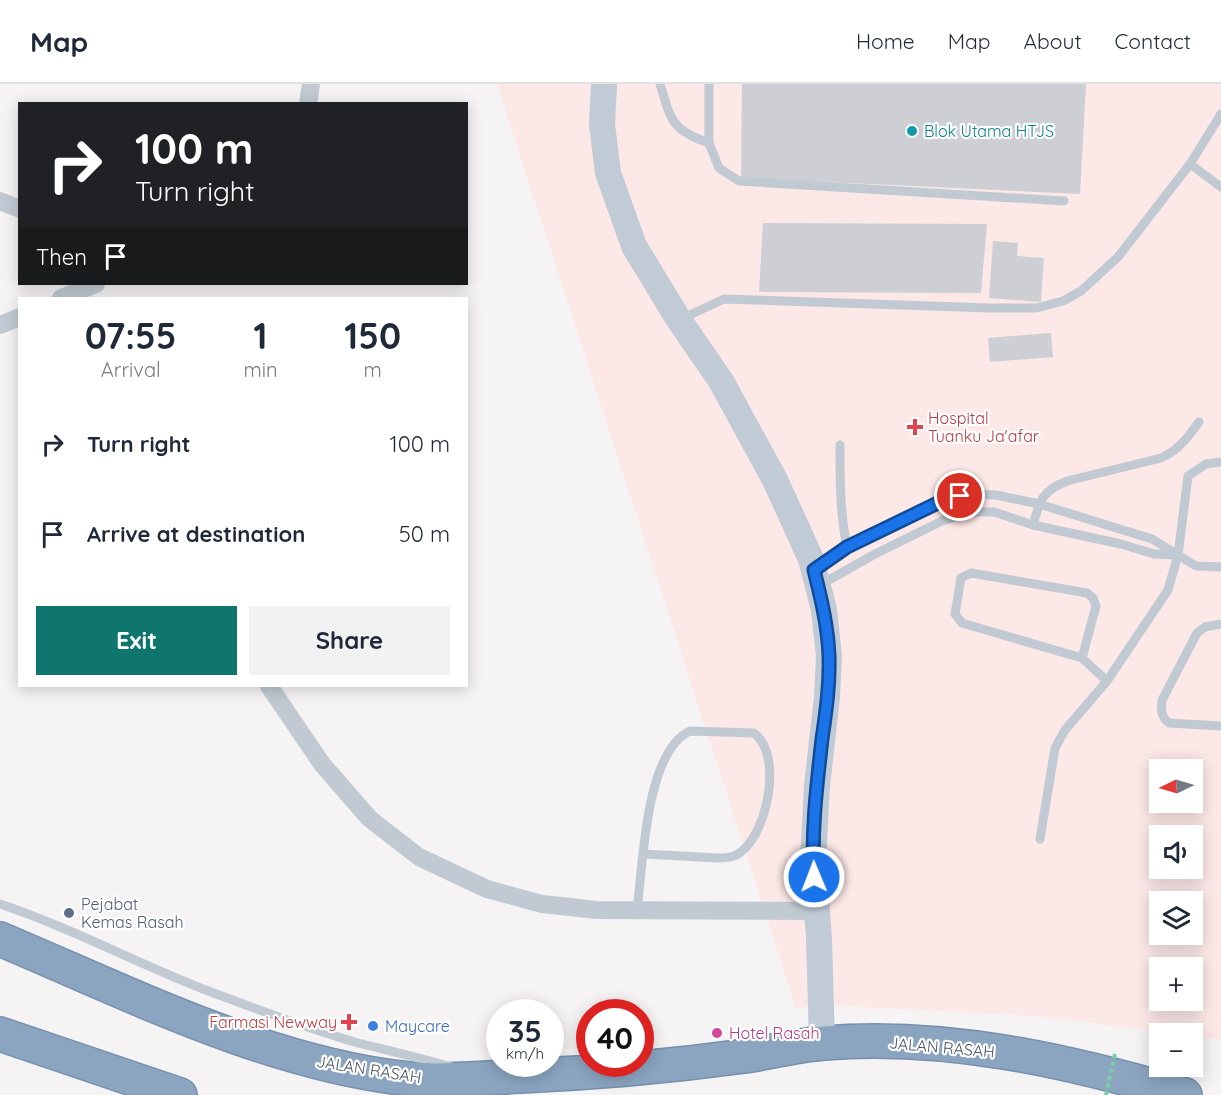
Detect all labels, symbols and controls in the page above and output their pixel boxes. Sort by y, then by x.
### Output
text: Map [30,24,88,59]
text: Home [856,28,915,54]
text: Map [948,28,991,54]
text: About [1024,28,1082,54]
text: Contact [1115,28,1191,54]
place label: Blok Utama HTJS [924,121,1054,141]
text: 100 m [135,122,253,175]
marker: Blok Utama HTJS [905,124,919,138]
icon: right [36,126,114,204]
text: Turn right [135,174,254,208]
icon: arrive [99,240,132,273]
text: Then [36,243,87,271]
text: 07:55 [85,313,177,358]
text: 1 [253,313,267,358]
text: 150 [344,313,401,358]
text: Arrival [101,357,161,382]
text: min [243,357,277,382]
text: m [364,357,382,382]
place label: Hospital Tuanku Ja'afar [928,408,1039,446]
marker: Hospital Tuanku Ja'afar [906,418,924,436]
icon: right [36,428,69,461]
text: Turn right [87,430,191,458]
text: 100 m [390,430,450,458]
pin [934,470,985,521]
icon: arrive [943,479,976,512]
icon: arrive [36,518,69,551]
text: Arrive at destination [87,520,305,548]
text: 50 m [399,520,450,548]
button: Exit [36,606,237,675]
button: Share [249,606,450,675]
north arrow [1149,759,1203,813]
map controls [1149,759,1203,1077]
button: sound [1149,825,1203,879]
position arrow [782,845,846,909]
button: layers [1149,891,1203,945]
place label: Pejabat Kemas Rasah [81,894,184,932]
marker: Pejabat Kemas Rasah [62,906,76,920]
button: + [1149,957,1203,1011]
speed limit sign: 40 [576,999,654,1077]
place label: Farmasi Newway [209,1012,337,1032]
text: 35 [508,1012,542,1050]
marker: Farmasi Newway [342,1015,356,1029]
place label: Maycare [385,1016,450,1036]
marker: Maycare [366,1019,380,1033]
place label: Hotel Rasah [729,1023,820,1043]
button: − [1149,1023,1203,1077]
marker: Hotel Rasah [710,1026,724,1040]
street label: JALAN RASAH [888,1032,996,1062]
text: km/h [506,1044,544,1063]
street label: JALAN RASAH [315,1051,423,1087]

